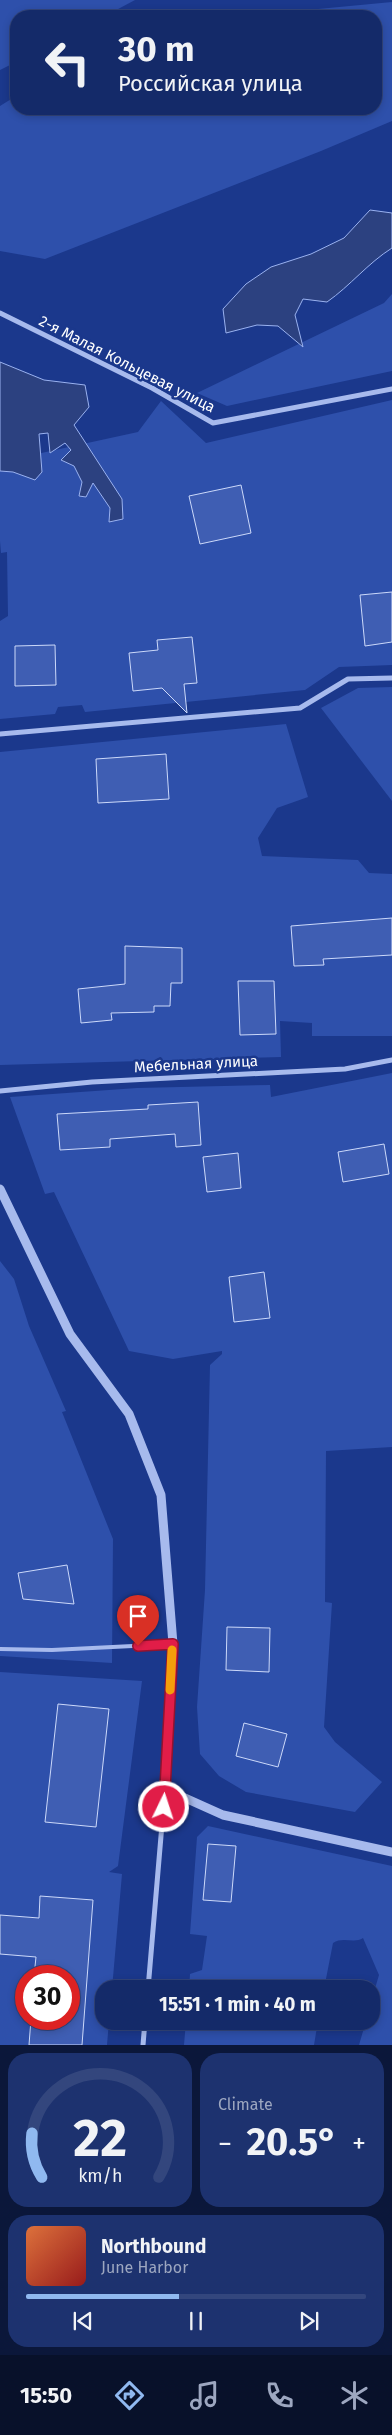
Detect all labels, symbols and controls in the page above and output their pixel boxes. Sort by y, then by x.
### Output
text: 30 m [118,28,195,70]
icon: left [35,30,100,95]
text: Российская улица [118,70,303,97]
street label: 2-я Малая Кольцевая улица [36,312,218,416]
street label: Мебельная улица [134,1052,258,1076]
pin [117,1595,159,1646]
icon: arrive [124,1602,152,1630]
position arrow [137,1780,189,1832]
speed limit sign: 30 [15,1965,80,2030]
text: 15:51 · 1 min · 40 m [159,1993,316,2016]
text: Climate [218,2095,273,2114]
text: 22 [73,2107,127,2170]
text: 20.5° [246,2119,338,2165]
text: − [218,2127,232,2160]
text: + [352,2127,366,2160]
text: km/h [78,2165,122,2187]
text: Northbound [101,2235,206,2258]
text: June Harbor [101,2258,188,2277]
icon: previous [69,2307,97,2335]
icon: pause [182,2307,210,2335]
icon: next [295,2307,323,2335]
icon: directions [112,2378,147,2413]
icon: music [187,2378,222,2413]
icon: phone [262,2378,297,2413]
icon: climate [337,2378,372,2413]
text: 15:50 [20,2382,72,2409]

